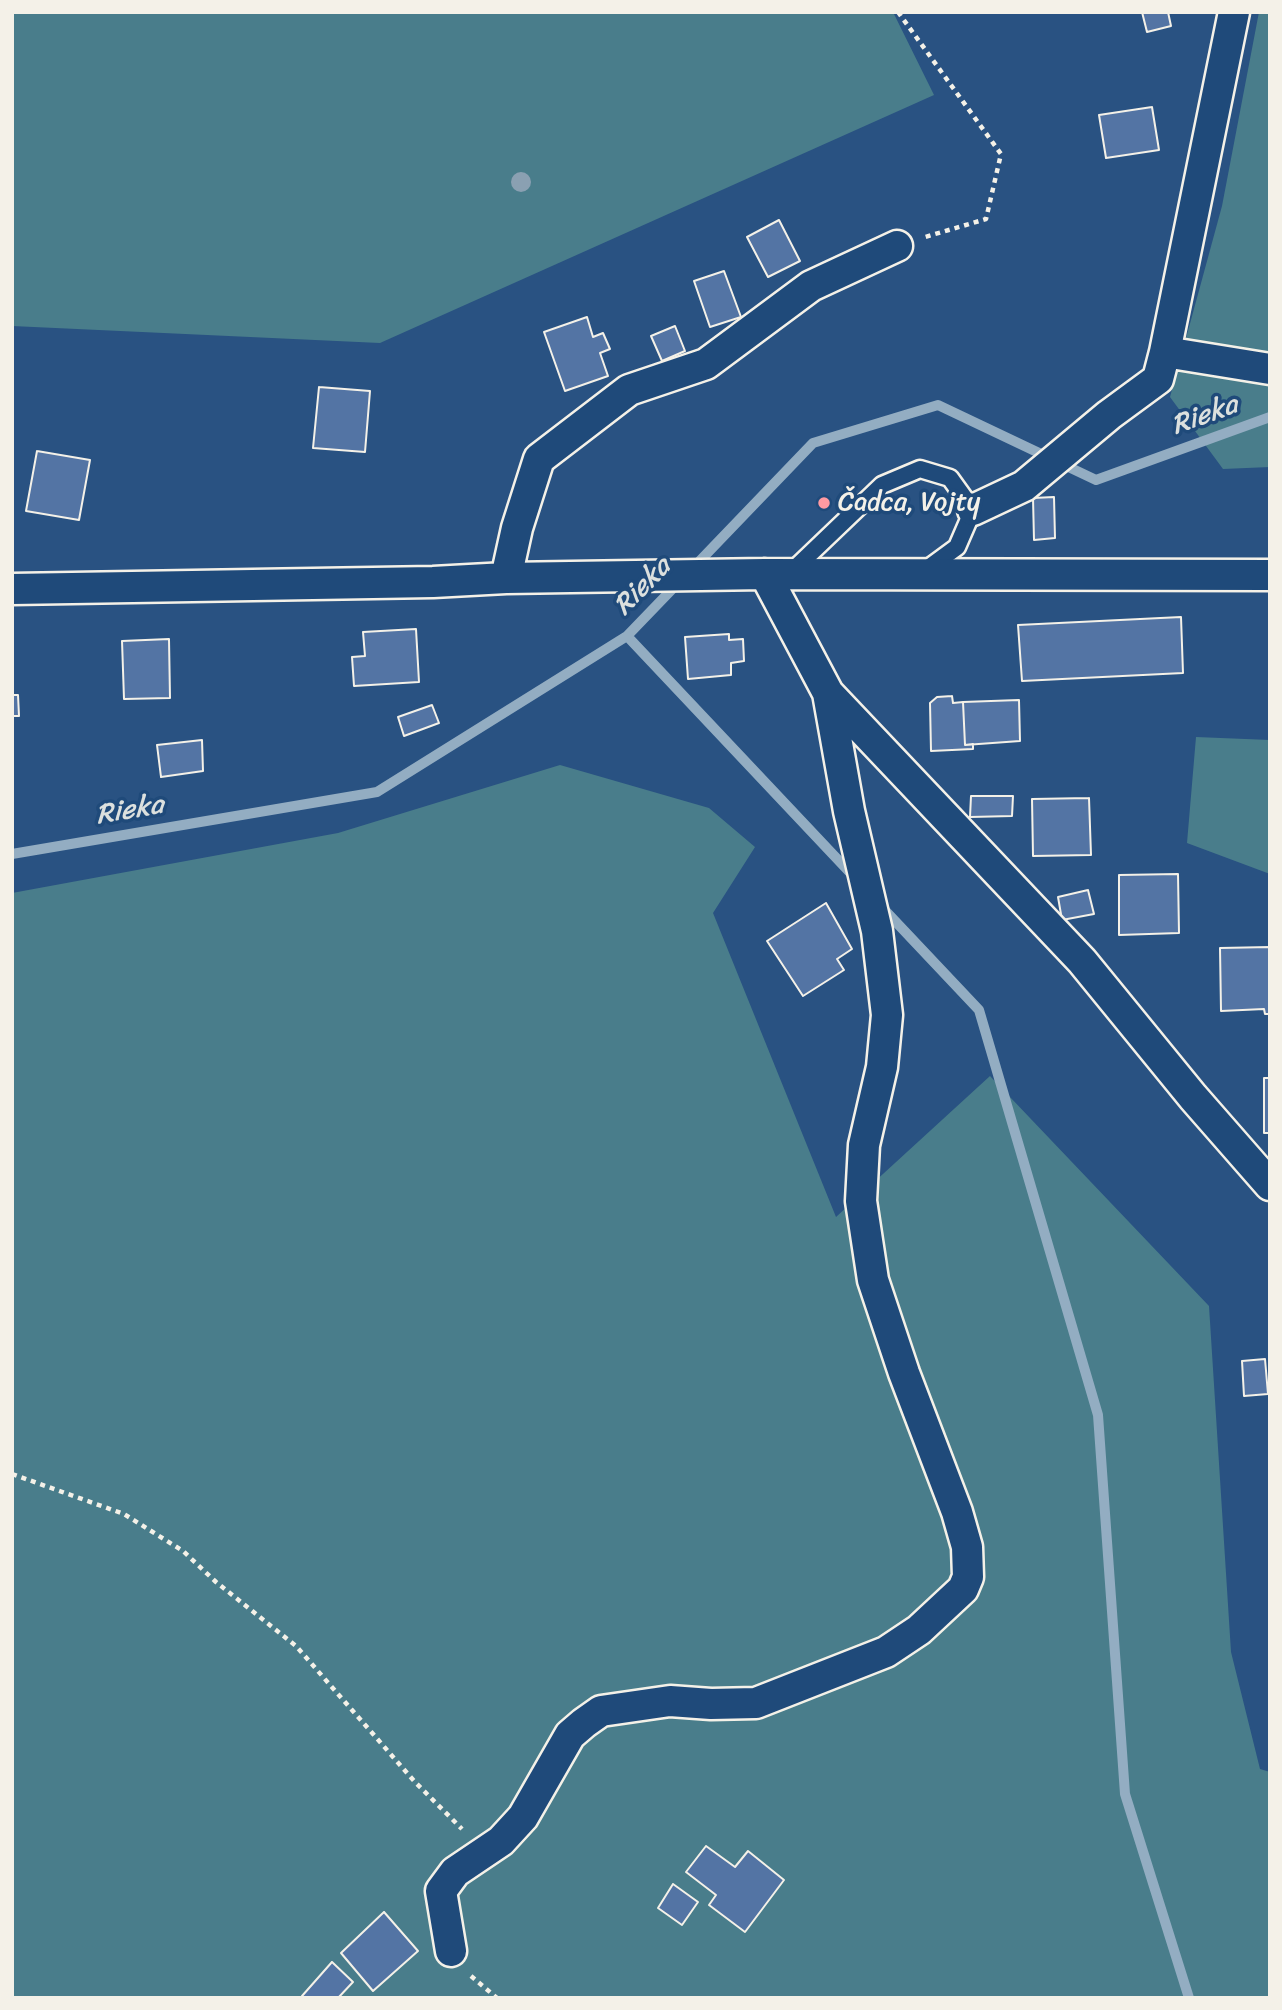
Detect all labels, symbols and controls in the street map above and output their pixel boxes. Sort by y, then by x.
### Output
water label: Rieka [1167,389,1243,443]
place label: Čadca, Vojty [838,487,980,519]
marker: Čadca, Vojty [816,495,832,511]
water label: Rieka [607,551,679,623]
water label: Rieka [94,789,166,833]

